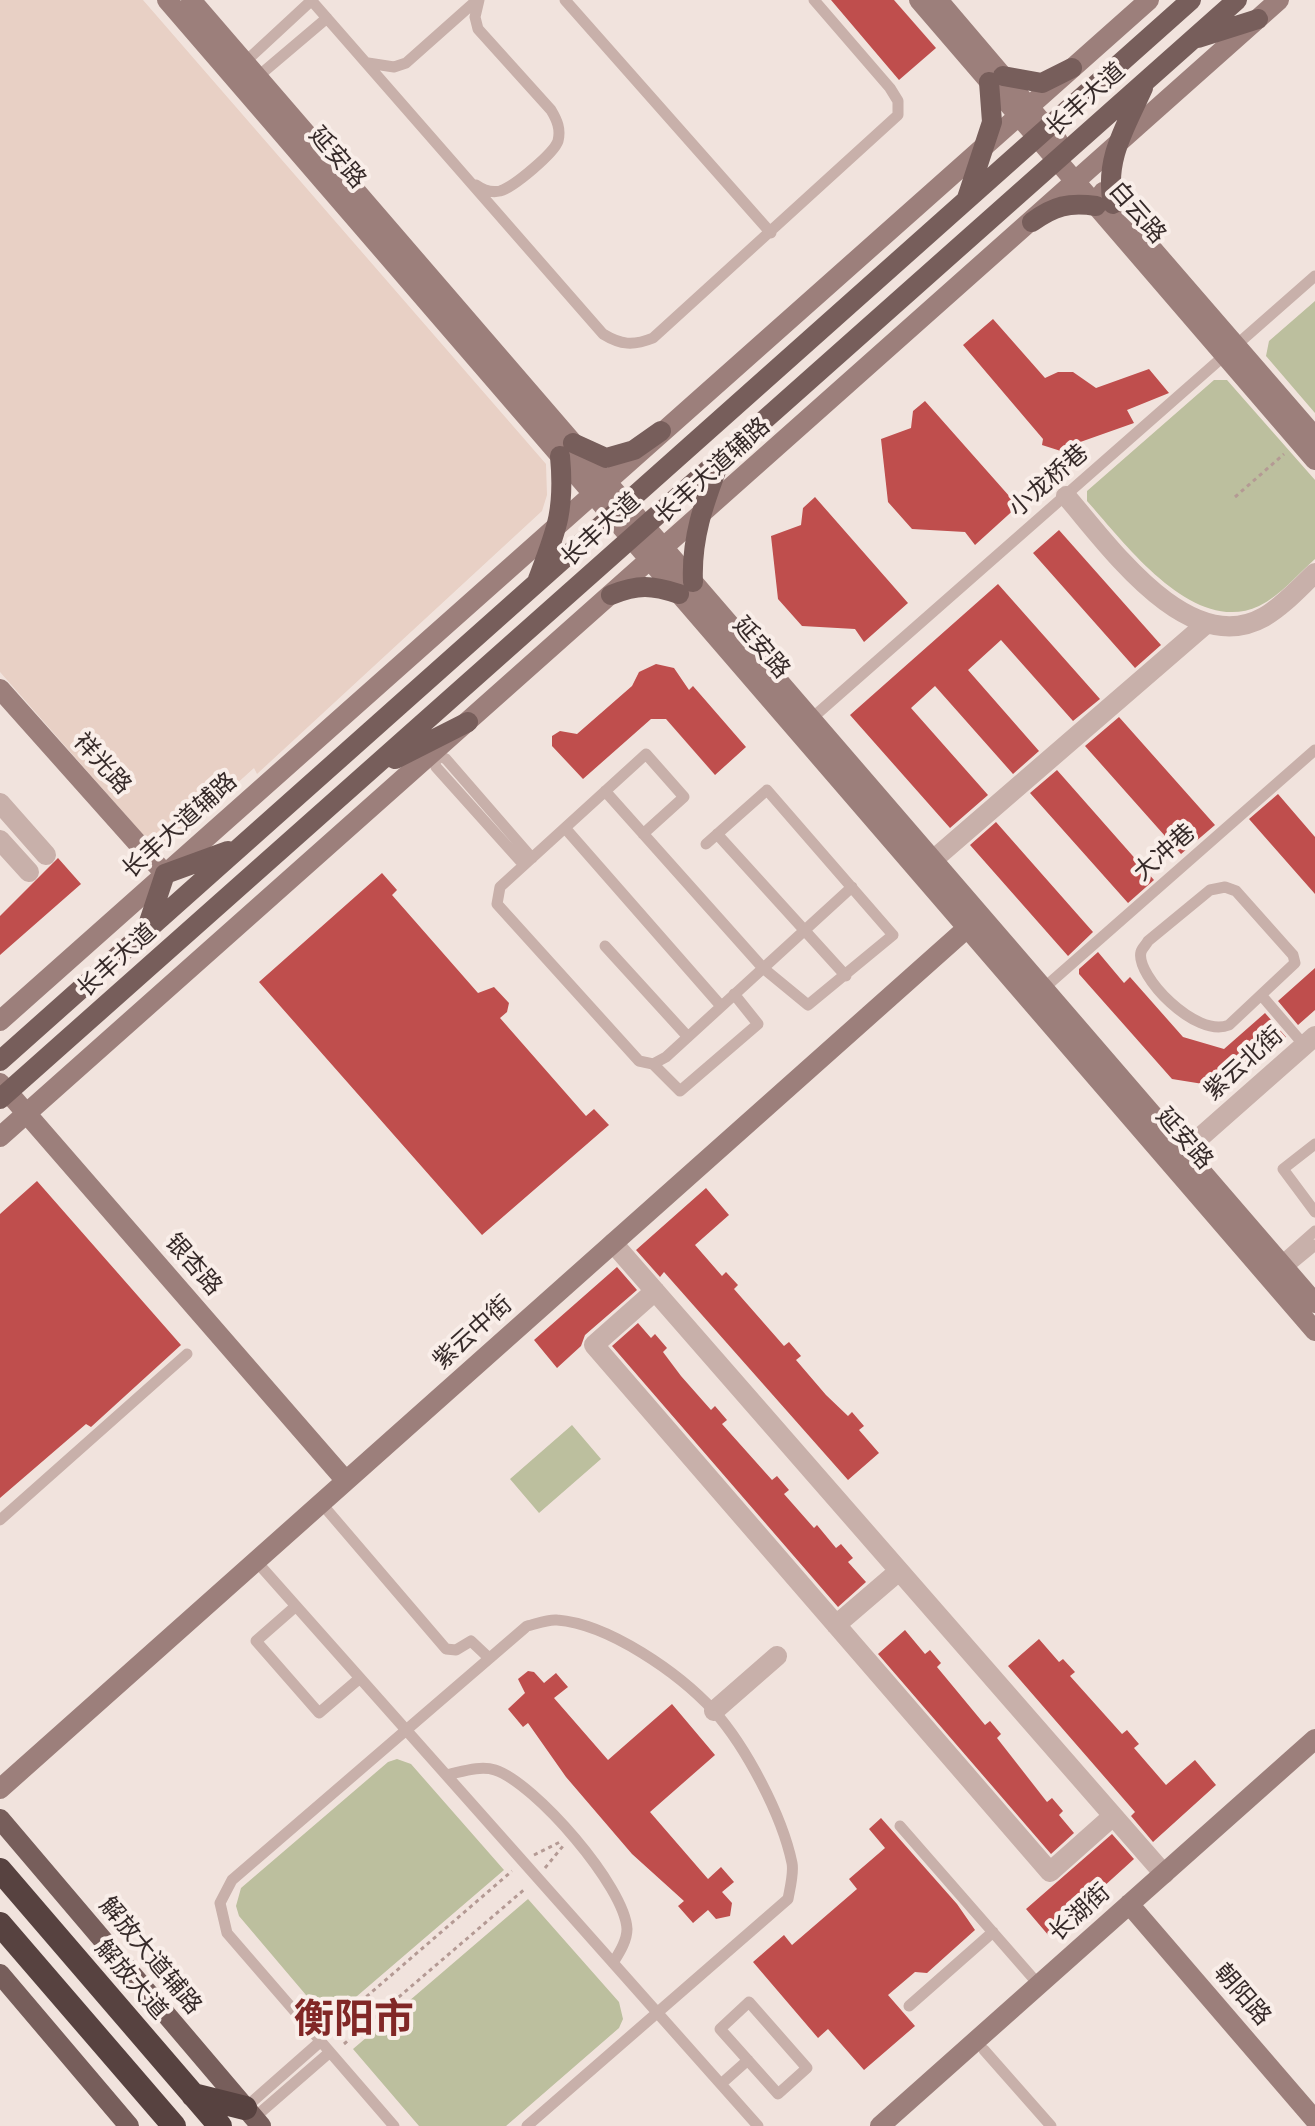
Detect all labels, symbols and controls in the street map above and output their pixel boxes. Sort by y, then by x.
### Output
street label: 长丰大道 [1041,57,1131,143]
street label: 延安路 [303,121,371,195]
street label: 白云路 [1103,176,1171,250]
street label: 长丰大道辅路 [650,412,776,530]
street label: 小龙桥巷 [1003,439,1095,523]
street label: 长丰大道 [556,487,646,573]
street label: 延安路 [727,611,795,685]
street label: 祥光路 [67,728,137,800]
street label: 长丰大道辅路 [117,767,243,885]
street label: 大冲巷 [1128,819,1202,887]
street label: 长丰大道 [72,918,162,1004]
street label: 紫云北街 [1199,1021,1289,1107]
street label: 延安路 [1150,1102,1218,1176]
street label: 银杏路 [159,1228,227,1302]
street label: 紫云中街 [428,1290,518,1376]
street label: 长湖街 [1044,1878,1116,1948]
street label: 解放大道辅路 [93,1892,207,2020]
street label: 解放大道 [89,1934,173,2026]
street label: 朝阳路 [1208,1958,1276,2032]
district label: 衡阳市 [294,1997,414,2045]

